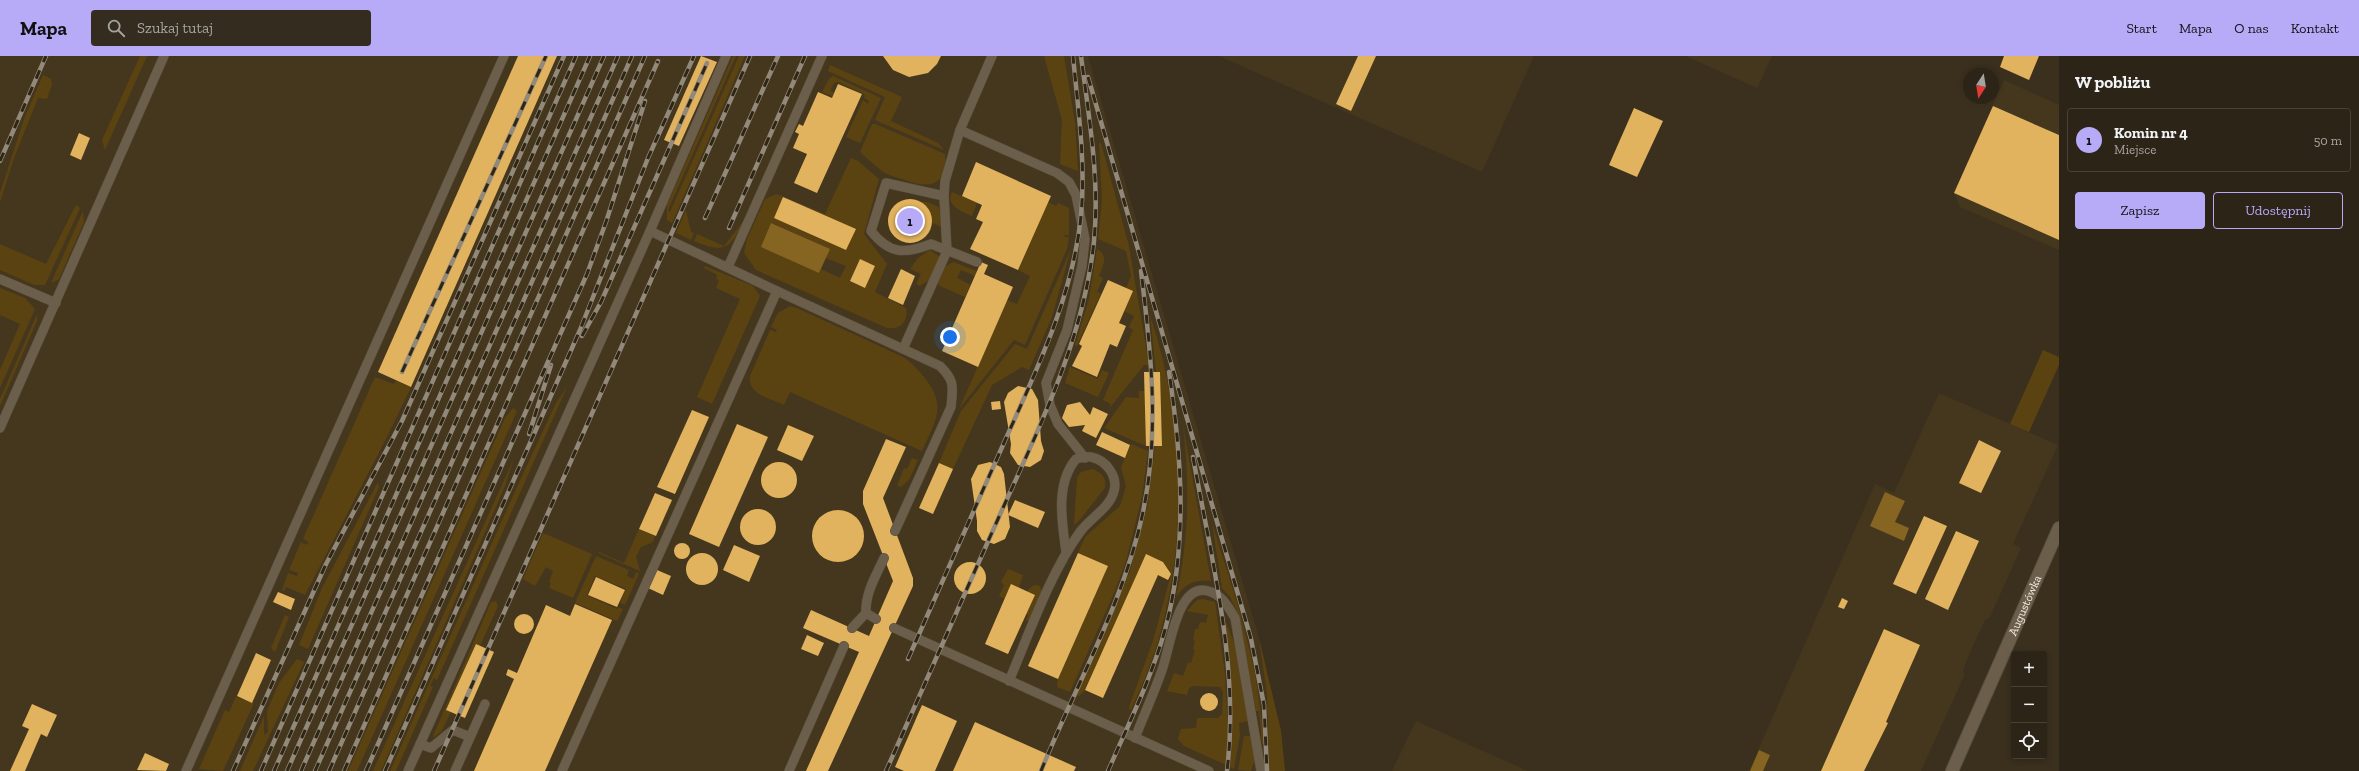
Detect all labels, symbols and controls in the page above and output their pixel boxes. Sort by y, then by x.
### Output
search box [91,10,371,46]
text: Mapa [20,17,67,40]
icon: search [105,17,127,39]
text: Szukaj tutaj [137,19,213,37]
text: Start [2126,20,2157,37]
text: Mapa [2179,20,2212,37]
text: O nas [2234,20,2269,37]
text: Kontakt [2291,20,2339,37]
north arrow [1963,68,1999,104]
text: W pobliżu [2075,72,2150,92]
text: Komin nr 4 [2114,124,2188,142]
text: 1 [2086,133,2092,148]
text: 50 m [2314,133,2342,148]
text: Miejsce [2114,142,2156,157]
button: Zapisz [2075,192,2205,229]
button: Udostępnij [2213,192,2343,229]
pin: 1 [897,206,923,236]
your location [940,327,960,347]
street label: Augustówka [2006,573,2044,638]
map controls [2011,651,2047,759]
button: + [2011,651,2047,687]
button: − [2011,687,2047,723]
button: locate [2011,723,2047,759]

